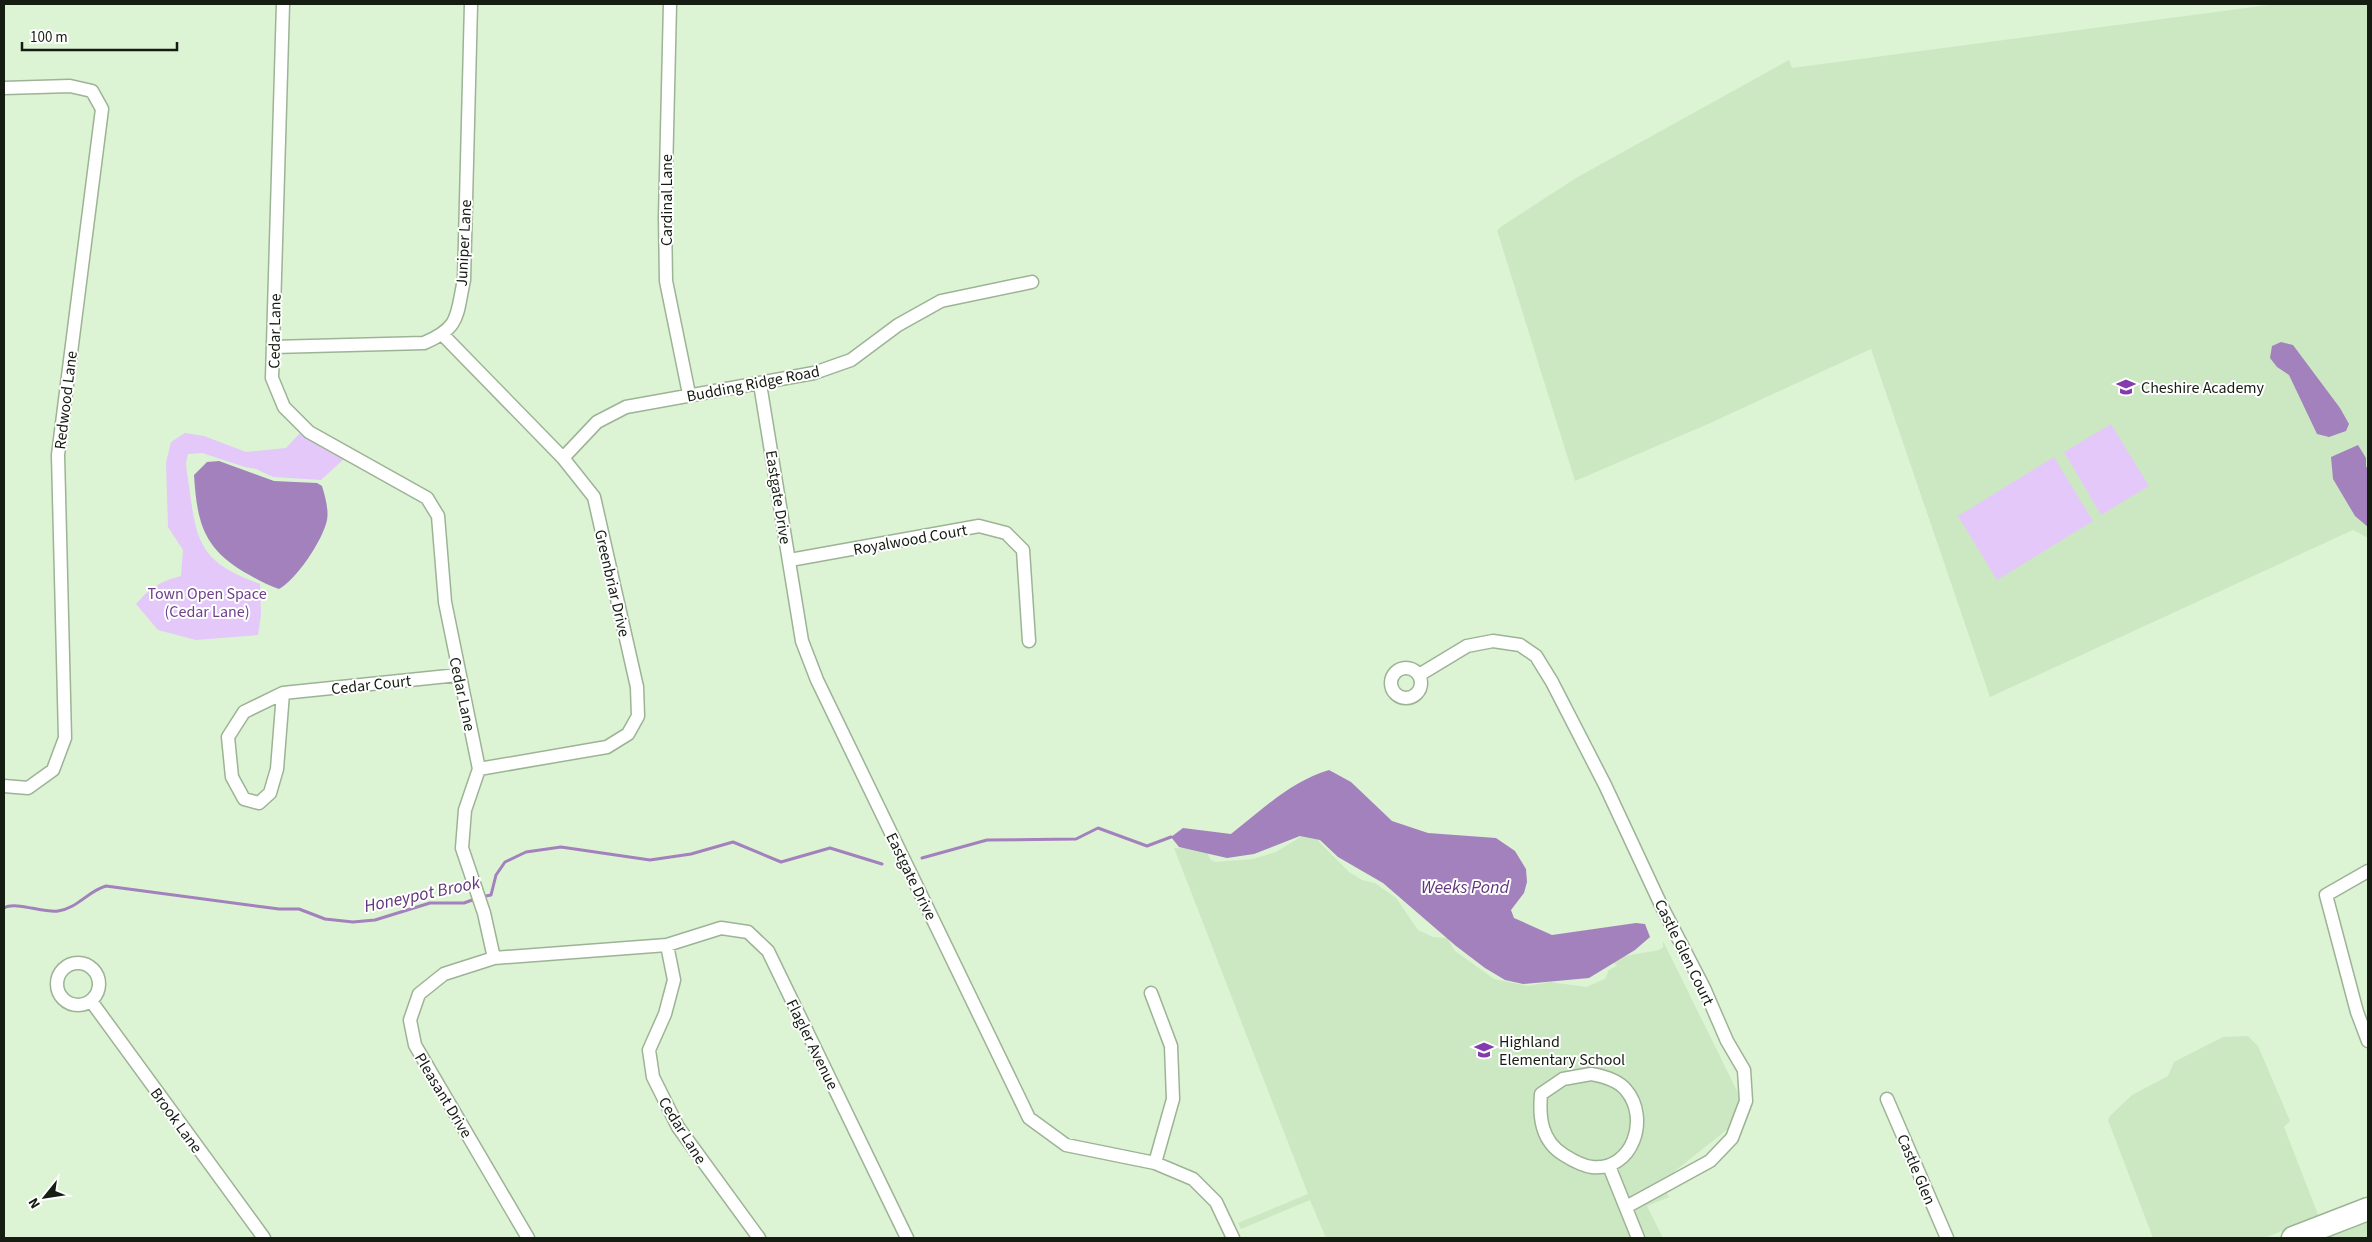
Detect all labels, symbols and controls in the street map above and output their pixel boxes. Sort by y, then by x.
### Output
scale bar [22,20,178,52]
text: 100 m [30,27,68,48]
street label: Cardinal Lane [656,154,678,246]
street label: Juniper Lane [451,199,477,287]
street label: Cedar Lane [263,293,287,369]
street label: Redwood Lane [49,350,83,451]
street label: Budding Ridge Road [685,360,822,408]
school or university icon: Cheshire Academy [2115,376,2137,398]
place label: Cheshire Academy [2141,377,2265,399]
street label: Eastgate Drive [760,449,796,546]
street label: Royalwood Court [852,519,969,561]
street label: Greenbriar Drive [589,527,635,639]
park label: Town Open Space (Cedar Lane) [147,583,267,623]
street label: Cedar Lane [443,655,481,733]
street label: Cedar Court [330,670,413,700]
street label: Eastgate Drive [880,829,942,924]
water label: Honeypot Brook [362,870,483,919]
water label: Weeks Pond [1421,875,1509,900]
street label: Castle Glen Court [1649,896,1720,1010]
street label: Flagler Avenue [781,995,844,1093]
place label: Highland Elementary School [1499,1031,1625,1071]
school or university icon: Highland Elementary School [1473,1039,1495,1061]
street label: Pleasant Drive [409,1049,477,1142]
street label: Brook Lane [145,1083,207,1158]
street label: Cedar Lane [653,1093,711,1168]
street label: Castle Glen [1891,1131,1941,1208]
north arrow [20,1172,70,1222]
text: N [24,1194,46,1212]

